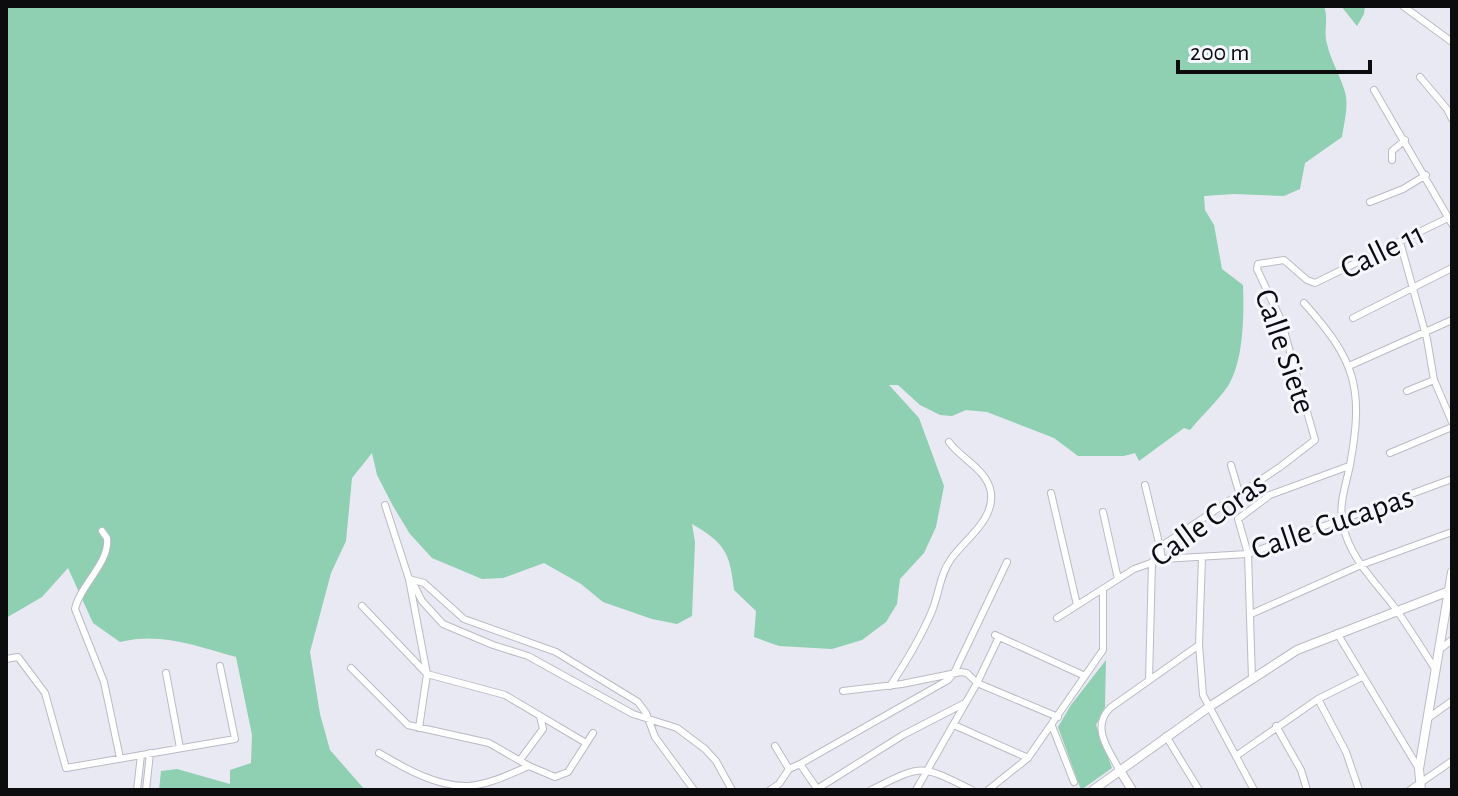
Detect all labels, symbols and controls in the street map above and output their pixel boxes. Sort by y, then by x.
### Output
scale bar [1178,24,1370,74]
text: 200 m [1190,41,1249,65]
street label: Calle 11 [1335,217,1430,285]
street label: Calle Siete [1249,285,1321,418]
street label: Calle Coras [1144,467,1273,573]
street label: Calle Cucapas [1247,480,1418,566]

